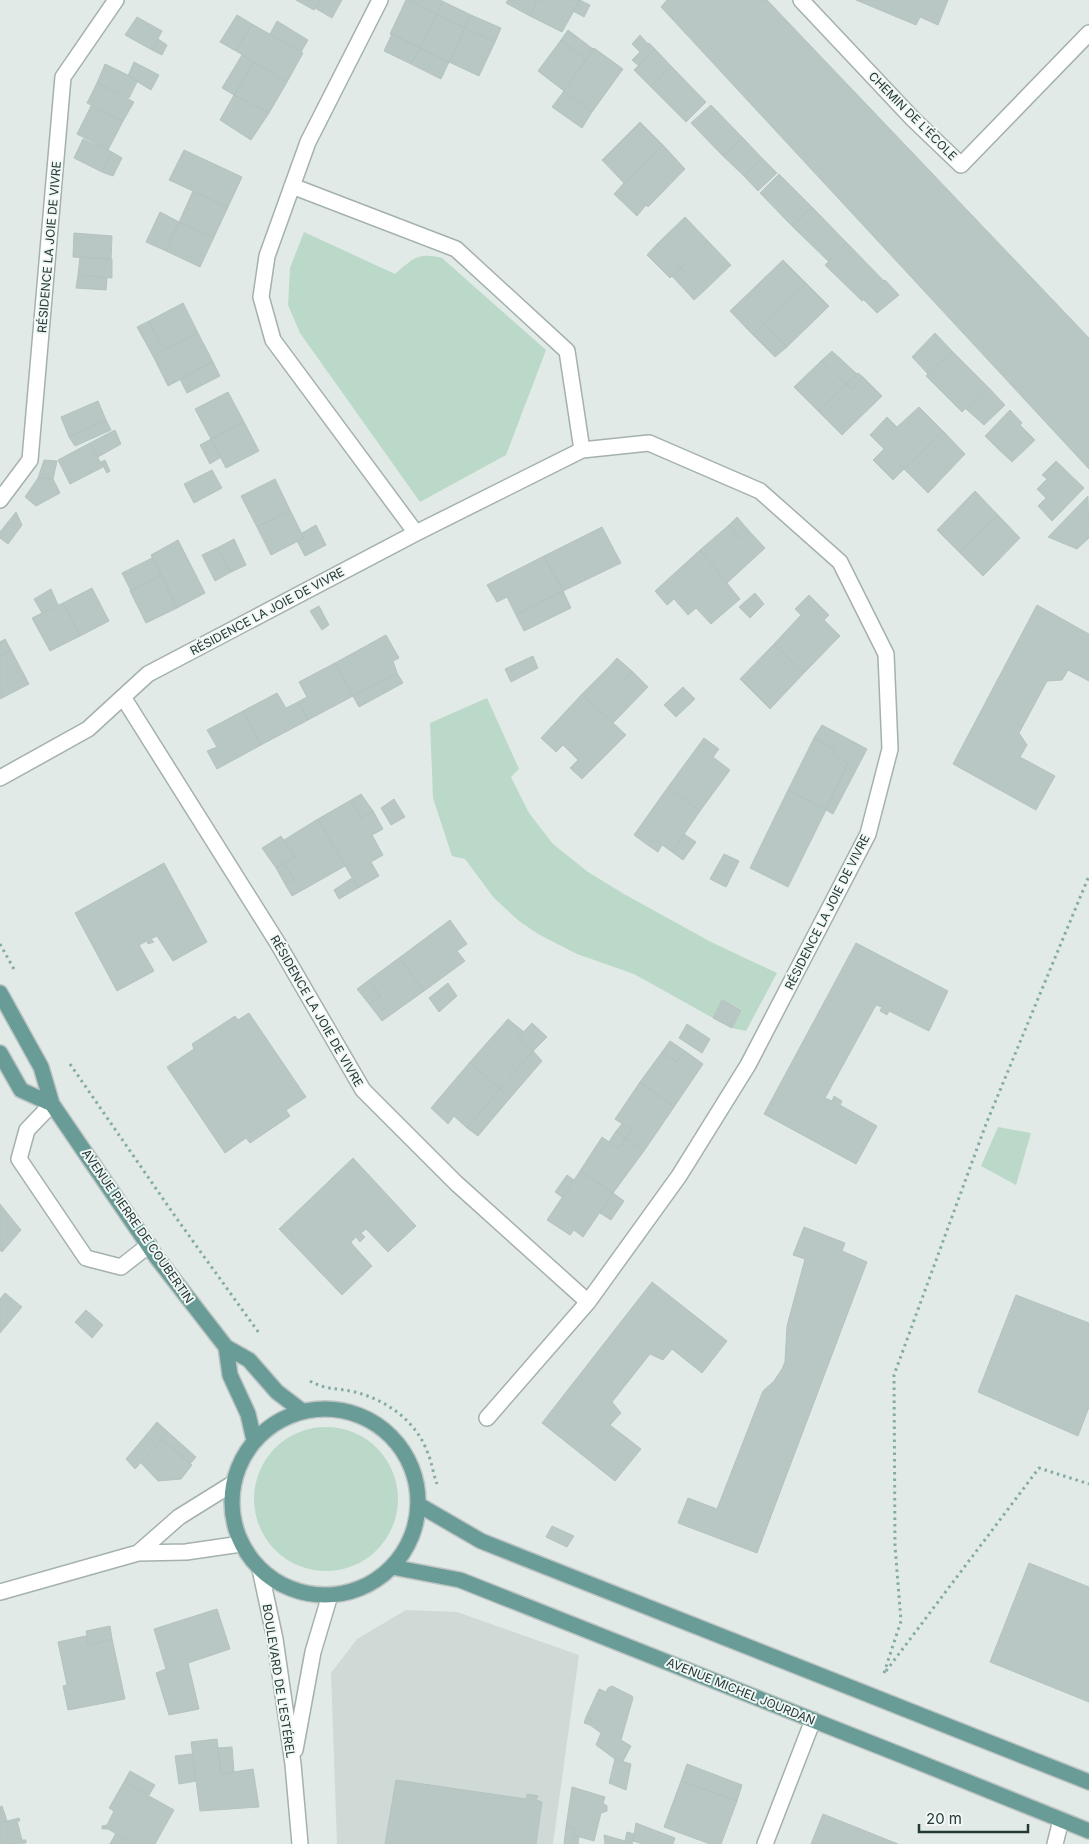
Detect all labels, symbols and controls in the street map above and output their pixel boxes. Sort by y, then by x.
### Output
street label: CHEMIN DE L'ÉCOLE [866,69,960,163]
street label: RÉSIDENCE LA JOIE DE VIVRE [34,160,64,334]
street label: RÉSIDENCE LA JOIE DE VIVRE [187,564,347,658]
street label: RÉSIDENCE LA JOIE DE VIVRE [781,832,873,992]
street label: RÉSIDENCE LA JOIE DE VIVRE [267,933,367,1089]
street label: AVENUE PIERRE DE COUBERTIN [79,1146,197,1306]
street label: BOULEVARD DE L'ESTÉREL [259,1603,299,1759]
street label: AVENUE MICHEL JOURDAN [665,1654,817,1728]
scale bar [919,1802,1028,1834]
text: 20 m [926,1809,962,1828]

